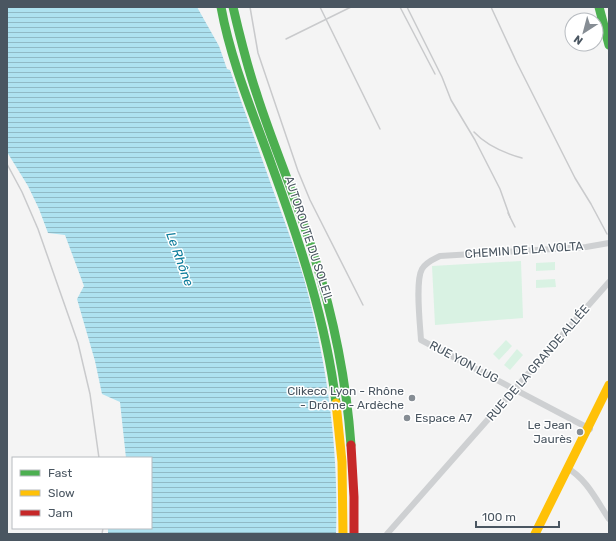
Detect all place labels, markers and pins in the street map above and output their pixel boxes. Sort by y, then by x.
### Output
place label: Clikeco Lyon - Rhône - Drôme - Ardèche [287,384,404,412]
marker: Clikeco Lyon - Rhône - Drôme - Ardèche [407,393,417,403]
place label: Espace A7 [415,411,472,425]
marker: Espace A7 [402,413,412,423]
place label: Le Jean Jaurès [527,418,572,446]
marker: Le Jean Jaurès [575,427,585,437]

